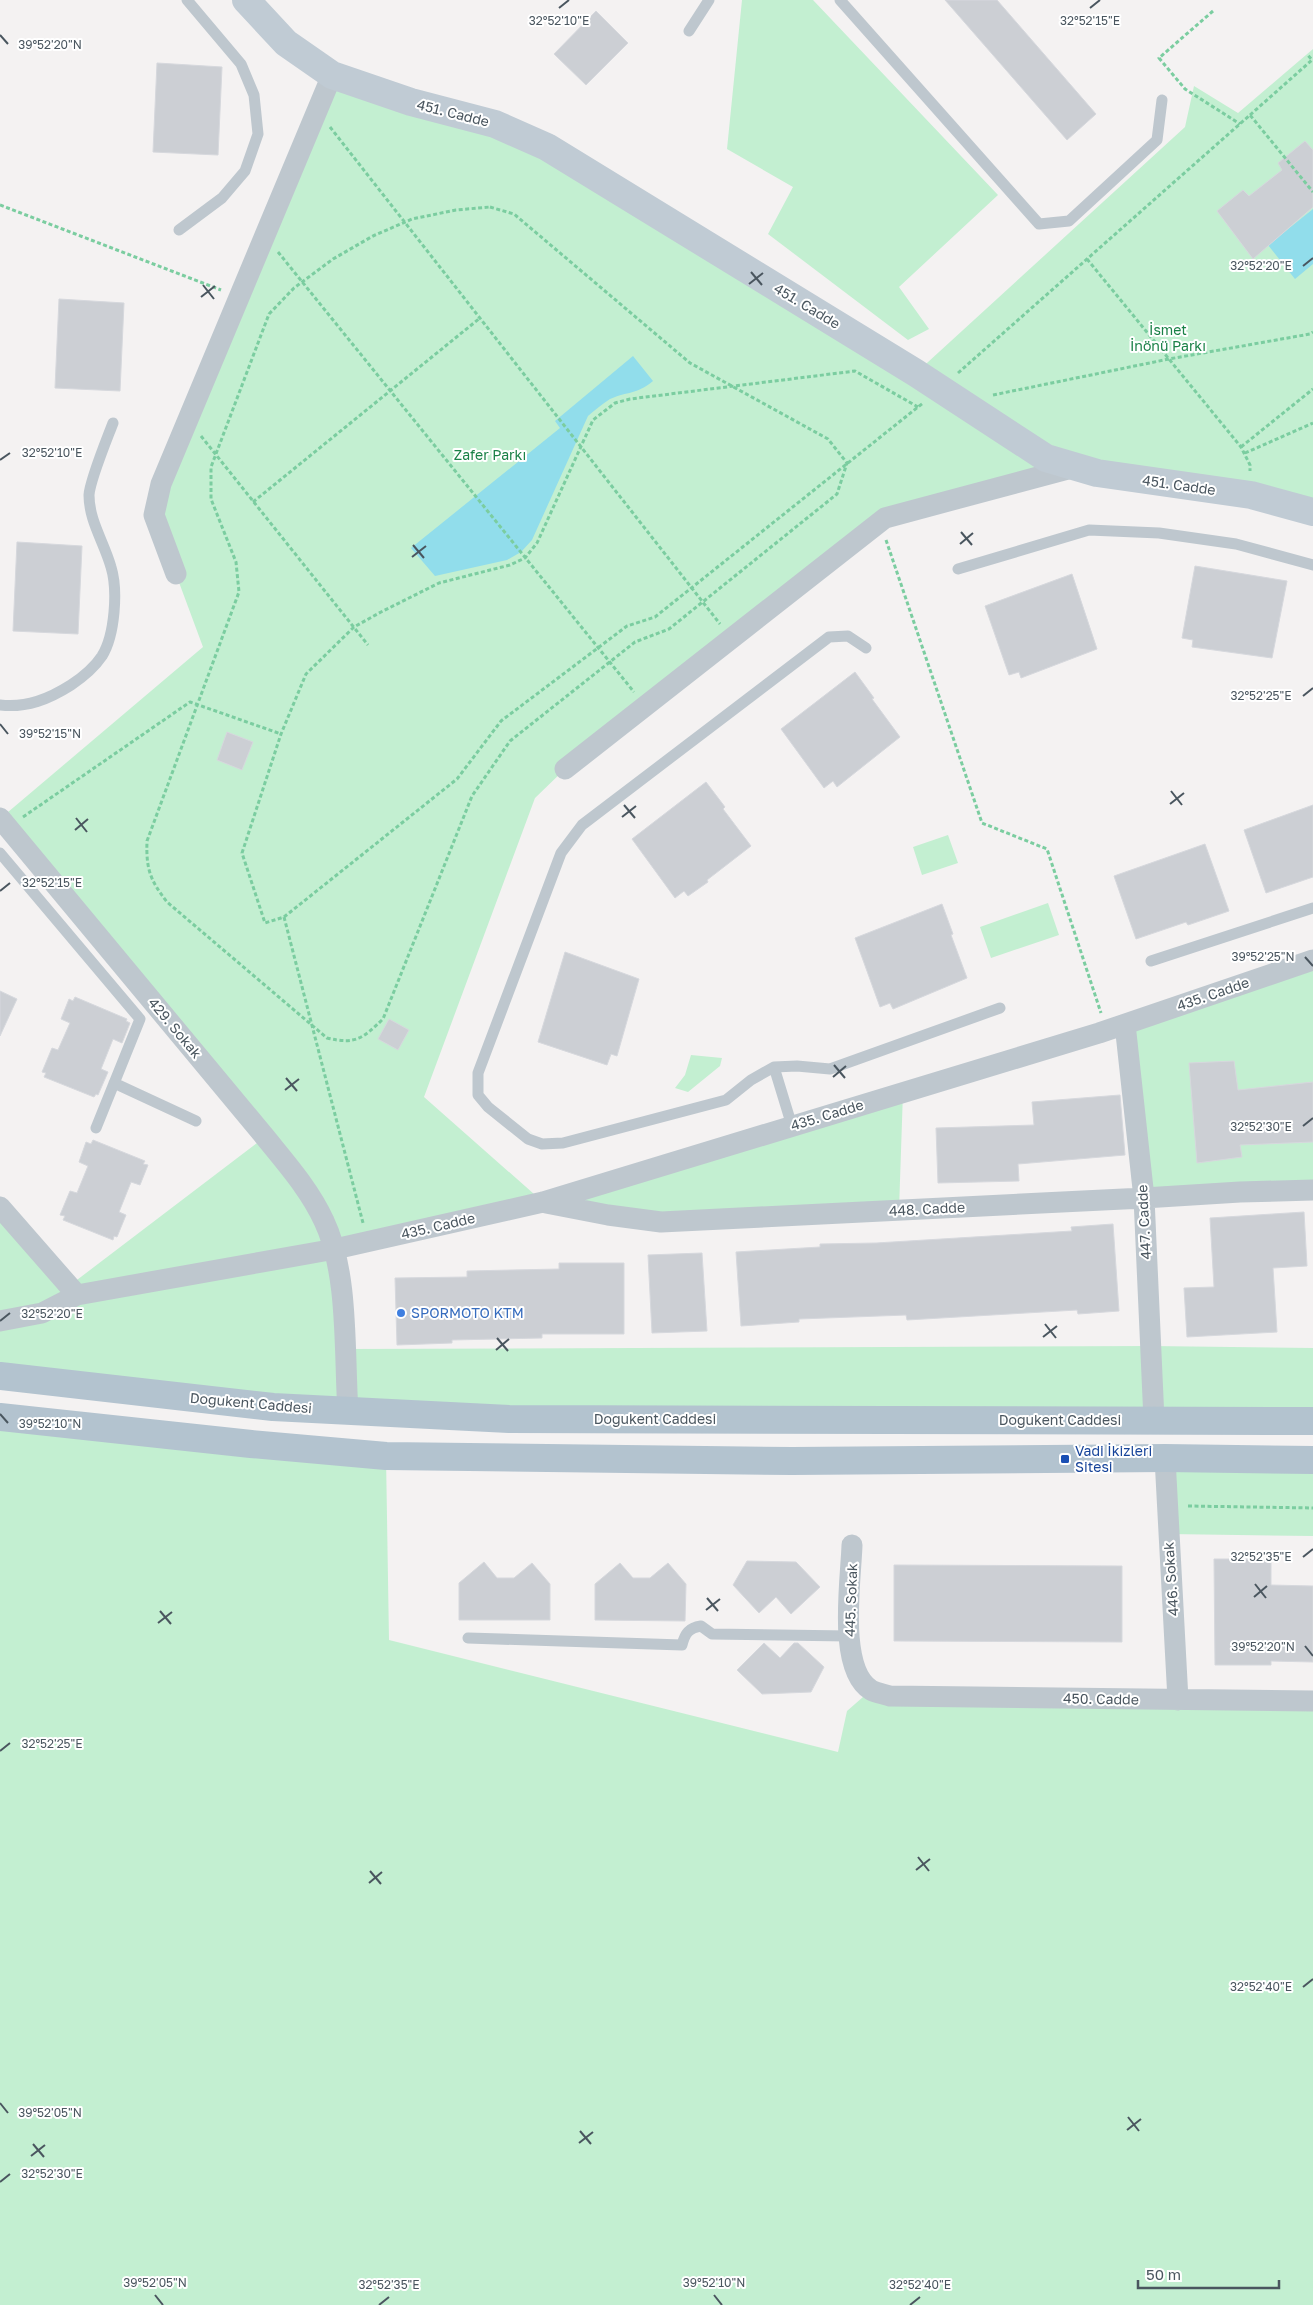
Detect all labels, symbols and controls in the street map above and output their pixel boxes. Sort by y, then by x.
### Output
text: 32°52'10"E [529,13,589,28]
text: 32°52'15"E [1060,13,1120,28]
text: 39°52'20"N [18,37,82,52]
street label: 451. Cadde [415,95,491,130]
text: 32°52'20"E [1230,258,1292,273]
street label: 451. Cadde [771,279,843,332]
park label: İsmet İnönü Parkı [1130,321,1206,354]
text: 32°52'10"E [22,445,82,460]
park label: Zafer Parkı [454,446,526,463]
street label: 451. Cadde [1141,471,1217,498]
text: 32°52'25"E [1230,688,1292,703]
text: 39°52'15"N [19,726,81,741]
text: 32°52'15"E [22,875,82,890]
text: 39°52'25"N [1231,949,1295,964]
street label: 435. Cadde [1174,973,1251,1014]
street label: 429. Sokak [145,994,206,1061]
street label: 435. Cadde [788,1095,865,1134]
text: 32°52'30"E [1230,1119,1292,1134]
street label: 447. Cadde [1133,1184,1154,1260]
street label: 448. Cadde [889,1198,965,1219]
street label: 435. Cadde [399,1209,476,1242]
place label: SPORMOTO KTM [411,1304,524,1321]
text: 32°52'20"E [21,1306,83,1321]
marker: SPORMOTO KTM [395,1307,407,1319]
street label: Doğukent Caddesi [189,1389,313,1416]
street label: Doğukent Caddesi [594,1410,716,1427]
street label: Doğukent Caddesi [999,1411,1121,1428]
text: 39°52'10"N [19,1416,81,1431]
place label: Vadi İkizleri Sitesi [1075,1442,1152,1475]
marker: Vadi İkizleri Sitesi [1059,1453,1071,1465]
street label: 446. Sokak [1159,1541,1182,1617]
text: 32°52'35"E [1230,1549,1292,1564]
street label: 445. Sokak [841,1563,860,1637]
text: 39°52'20"N [1231,1639,1295,1654]
street label: 450. Cadde [1063,1689,1139,1708]
text: 32°52'25"E [21,1736,83,1751]
text: 32°52'40"E [1230,1979,1292,1994]
text: 39°52'05"N [18,2105,82,2120]
text: 32°52'30"E [21,2166,83,2181]
scale bar [1138,2258,1279,2290]
text: 50 m [1146,2265,1181,2283]
text: 39°52'05"N [123,2275,187,2290]
text: 39°52'10"N [683,2275,745,2290]
text: 32°52'35"E [358,2277,420,2292]
text: 32°52'40"E [889,2277,951,2292]

